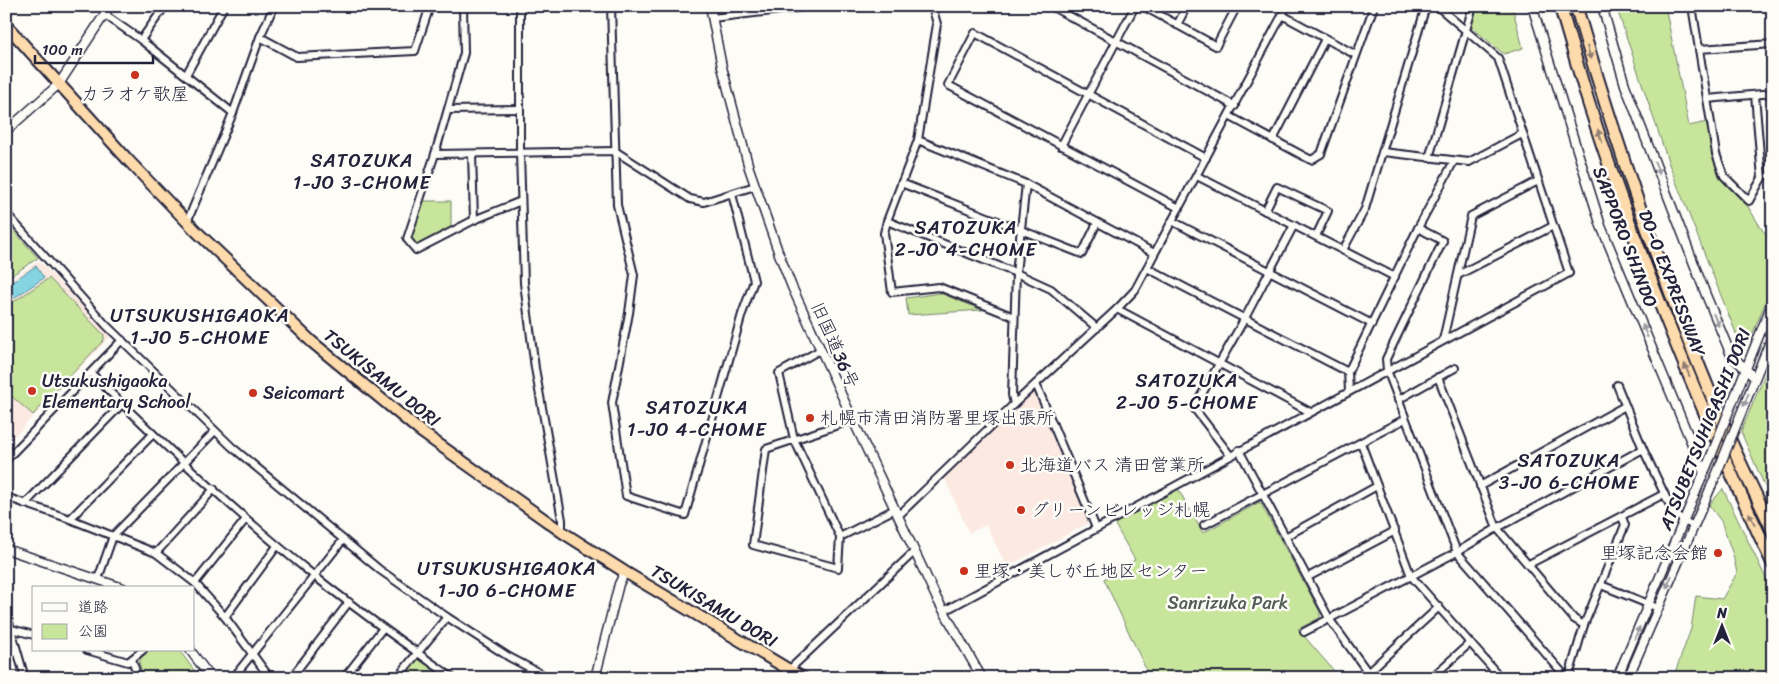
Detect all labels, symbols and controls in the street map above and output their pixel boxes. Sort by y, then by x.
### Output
scale bar [35,32,152,64]
text: 100 m [42,37,83,63]
one-way arrow [1586,46,1594,61]
marker: カラオケ歌屋 [129,69,141,81]
place label: カラオケ歌屋 [81,78,189,110]
one-way arrow [1596,129,1603,144]
district label: SATOZUKA 1-JO 3-CHOME [293,144,431,199]
one-way arrow [1653,161,1661,176]
street label: SAPPORO SHINDO [1583,162,1667,312]
street label: DO-O EXPRESSWAY [1629,205,1715,362]
district label: SATOZUKA 2-JO 4-CHOME [895,211,1038,266]
street label: 旧国道36号 [802,296,868,394]
district label: UTSUKUSHIGAOKA 1-JO 5-CHOME [110,299,290,354]
one-way arrow [1713,313,1721,327]
street label: TSUKISAMU DORI [316,320,448,436]
street label: ATSUBETSUHIGASHI DORI [1649,323,1760,536]
one-way arrow [1640,324,1648,338]
one-way arrow [1683,363,1691,377]
district label: SATOZUKA 2-JO 5-CHOME [1116,364,1258,419]
place label: Utsukushigaoka Elementary School [42,365,191,418]
place label: Seicomart [263,377,345,409]
marker: Utsukushigaoka Elementary School [26,385,38,397]
marker: Seicomart [247,387,259,399]
district label: SATOZUKA 1-JO 4-CHOME [627,391,767,446]
one-way arrow [1742,392,1750,407]
place label: 札幌市清田消防署里塚出張所 [820,402,1054,434]
marker: 札幌市清田消防署里塚出張所 [804,412,816,424]
district label: SATOZUKA 3-JO 6-CHOME [1499,444,1640,499]
place label: 北海道バス 清田営業所 [1020,449,1205,481]
marker: 北海道バス 清田営業所 [1004,459,1016,471]
place label: グリーンビレッジ札幌 [1031,494,1210,526]
marker: グリーンビレッジ札幌 [1015,504,1027,516]
one-way arrow [1748,512,1756,527]
place label: 里塚記念会館 [1600,537,1708,569]
marker: 里塚記念会館 [1712,547,1724,559]
district label: UTSUKUSHIGAOKA 1-JO 6-CHOME [417,552,597,607]
street label: TSUKISAMU DORI [644,555,784,657]
place label: 里塚・美しが丘地区センター [974,555,1207,587]
marker: 里塚・美しが丘地区センター [958,565,970,577]
one-way arrow [1665,575,1673,589]
legend [32,586,195,652]
park label: Sanrizuka Park [1168,587,1288,619]
text: 道路 [78,594,108,620]
text: N [1716,601,1727,626]
north arrow [1696,602,1746,652]
text: 公園 [78,618,108,644]
one-way arrow [1634,626,1642,640]

